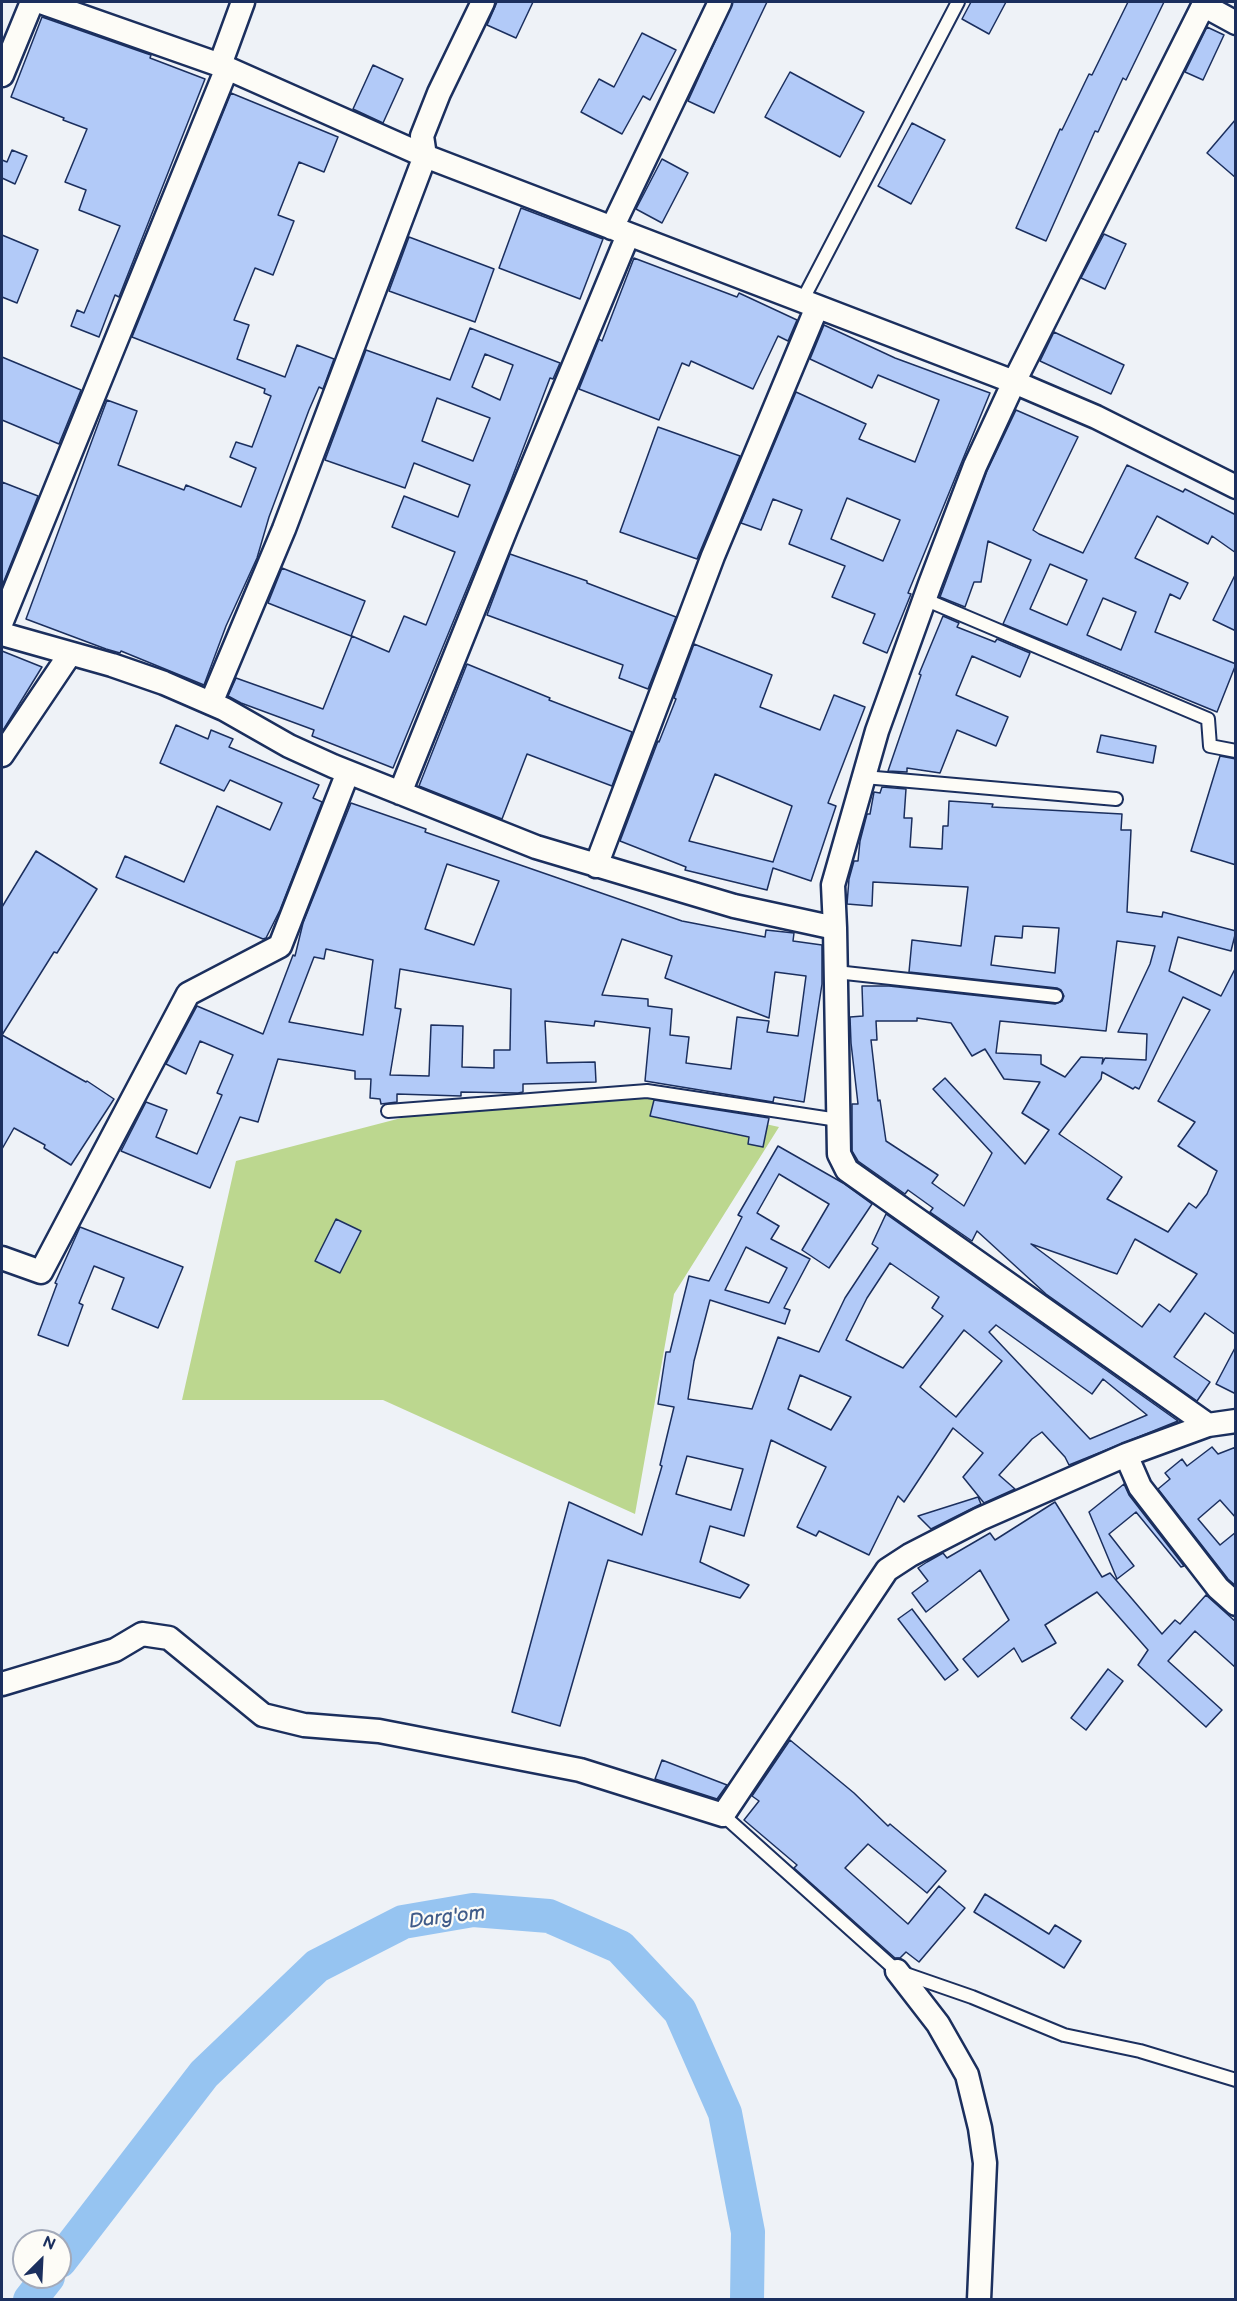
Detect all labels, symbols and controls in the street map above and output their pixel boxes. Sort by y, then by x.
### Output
water label: Darg'om [408,1901,486,1935]
north arrow [12,2229,72,2289]
text: N [39,2233,58,2255]

